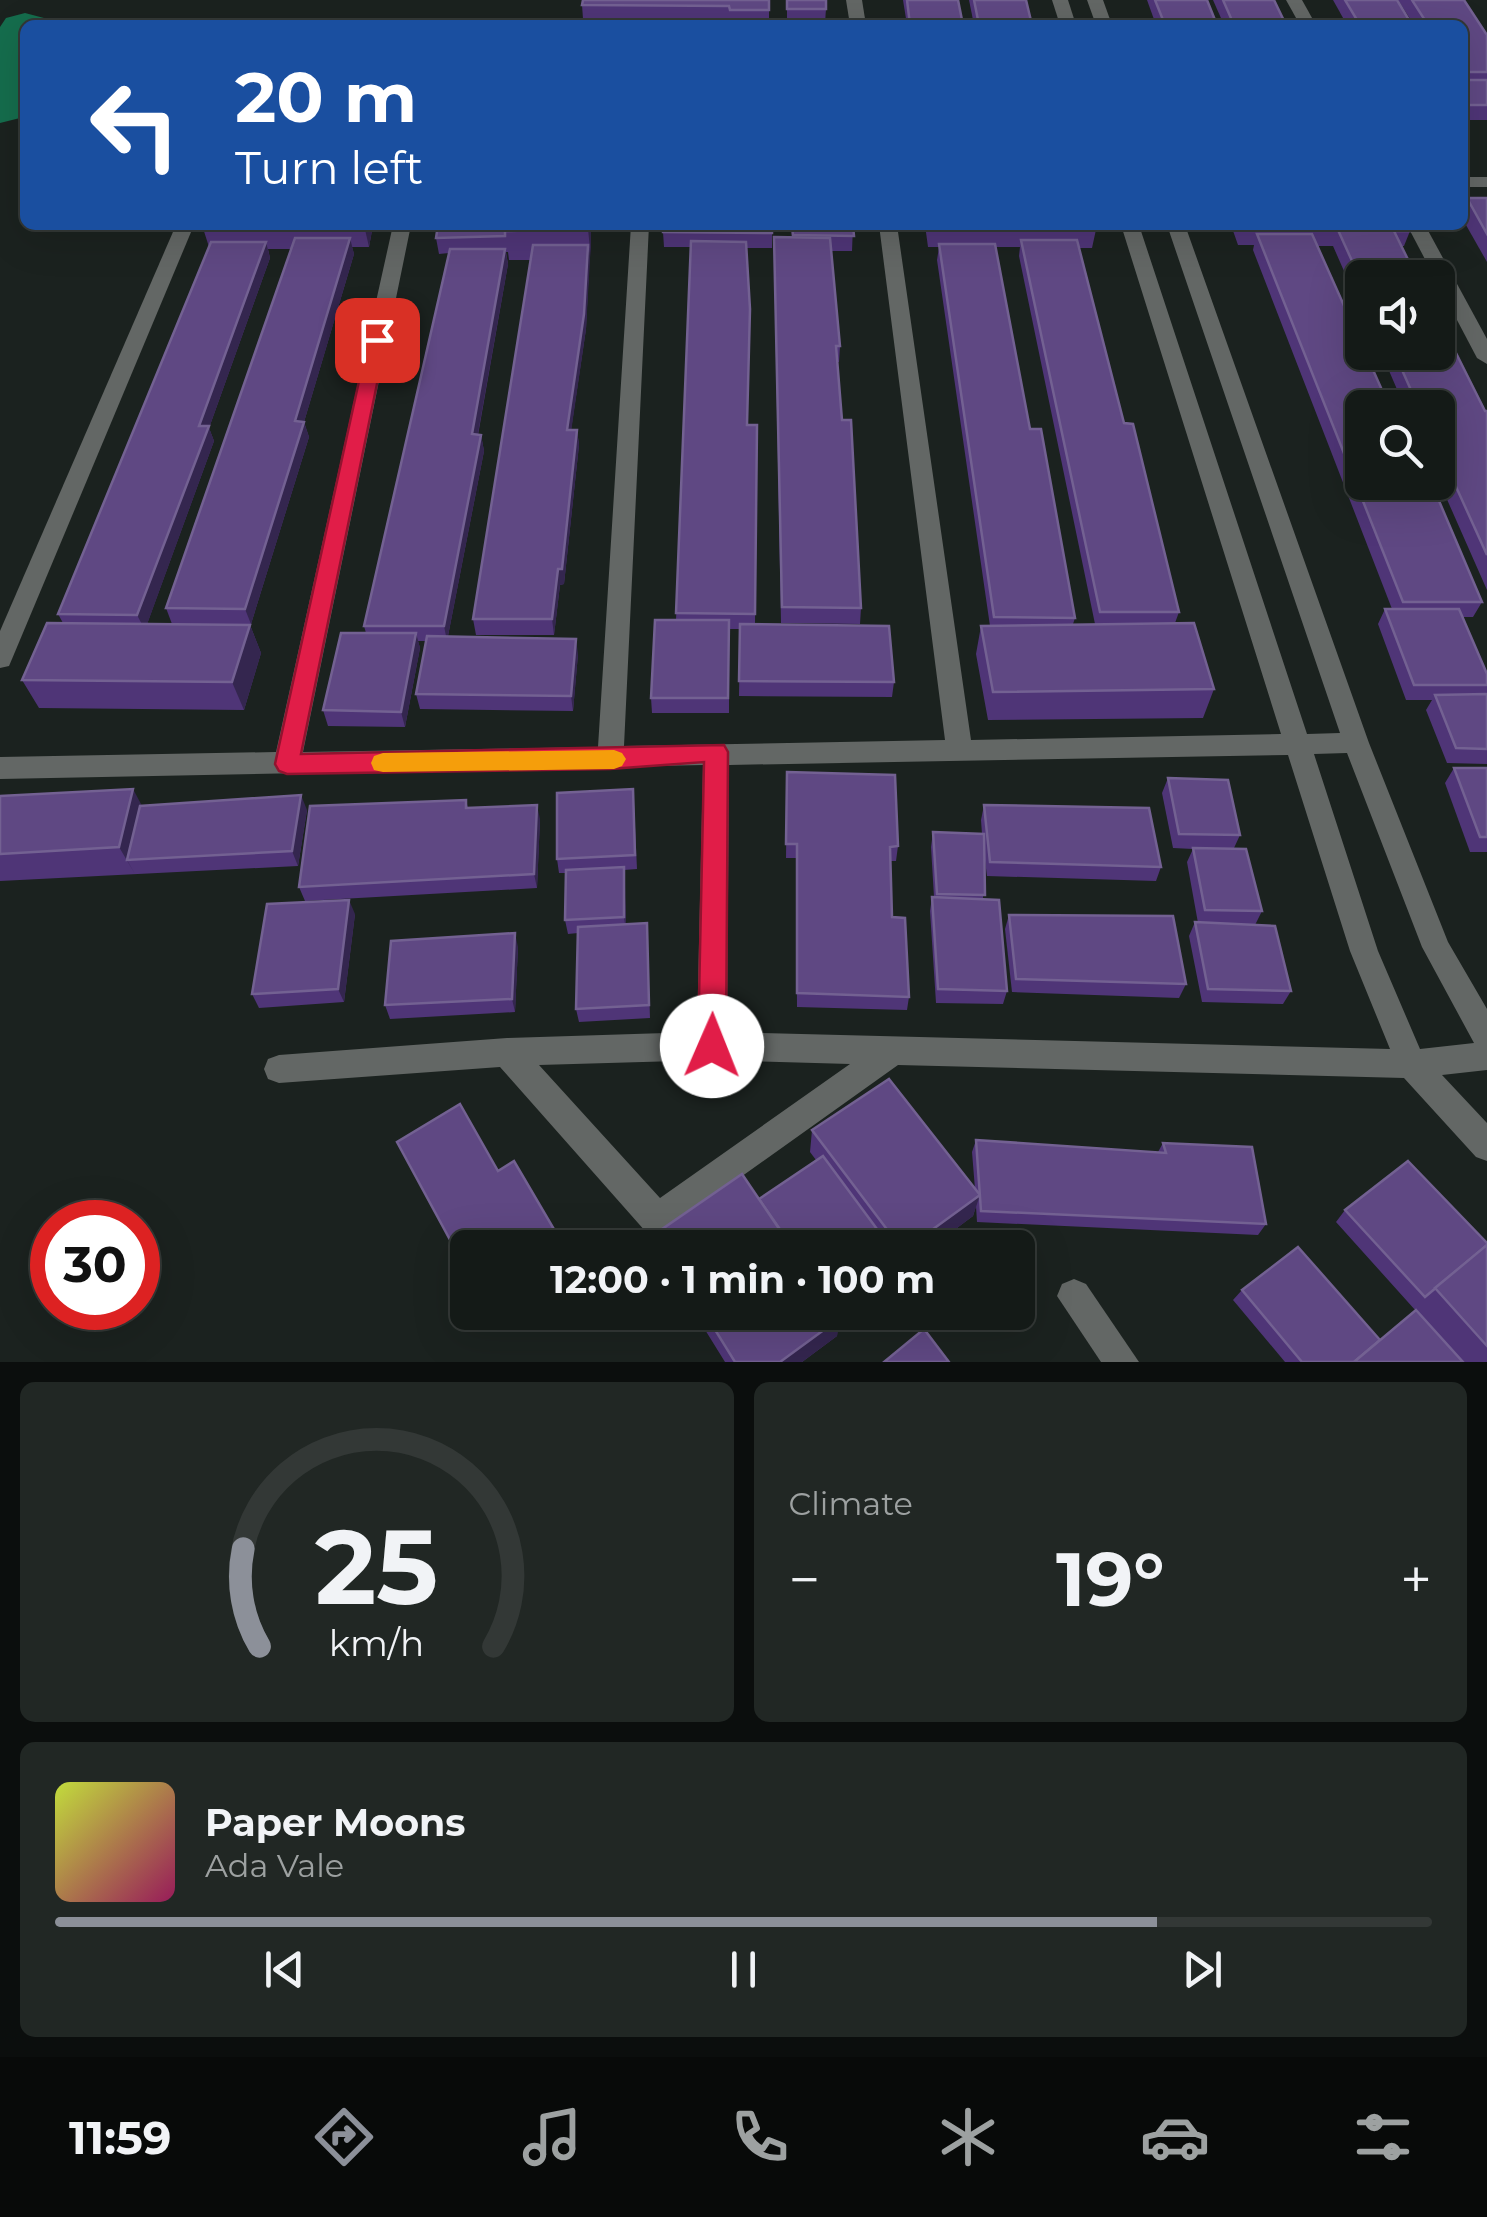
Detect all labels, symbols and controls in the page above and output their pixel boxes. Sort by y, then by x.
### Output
text: 20 m [235,54,417,140]
icon: left [70,60,200,190]
text: Turn left [235,140,423,195]
map controls [1345,260,1455,500]
button: sound [1345,260,1455,370]
pin [335,298,420,383]
icon: arrive [350,313,405,368]
button: search [1345,390,1455,500]
position arrow [660,994,764,1098]
speed limit sign: 30 [30,1200,160,1330]
text: 12:00 · 1 min · 100 m [550,1256,935,1303]
text: Climate [789,1484,913,1523]
text: 25 [315,1503,438,1630]
text: 19° [1056,1533,1165,1625]
text: − [789,1546,820,1613]
text: + [1400,1546,1432,1613]
text: km/h [329,1621,424,1665]
text: Paper Moons [205,1799,466,1846]
text: Ada Vale [205,1846,344,1885]
icon: previous [257,1942,312,1997]
icon: pause [716,1942,771,1997]
icon: next [1175,1942,1230,1997]
icon: directions [309,2102,379,2172]
icon: music [517,2102,587,2172]
icon: phone [725,2102,795,2172]
icon: climate [933,2102,1003,2172]
icon: car [1140,2102,1210,2172]
icon: filters [1348,2102,1418,2172]
text: 11:59 [69,2110,171,2165]

